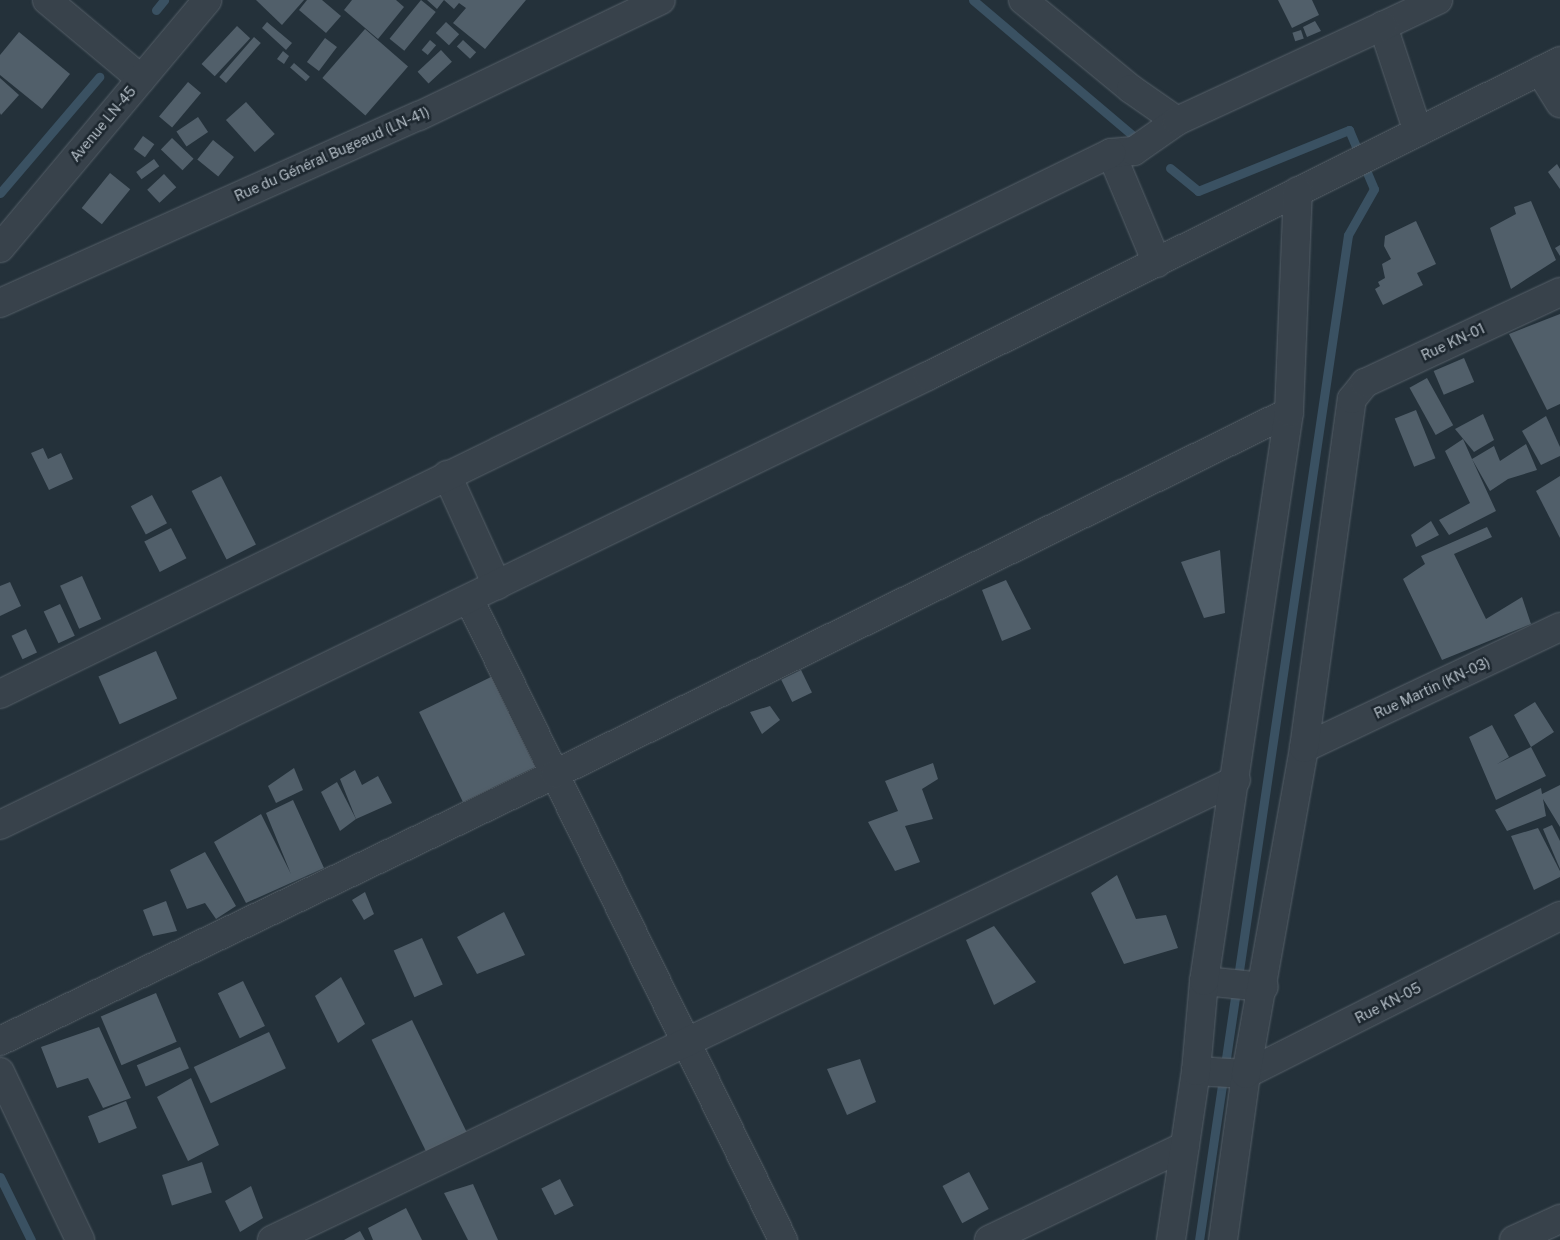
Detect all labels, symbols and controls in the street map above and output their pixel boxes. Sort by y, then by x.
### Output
street label: Avenue LN-45 [67,83,139,165]
street label: Rue du Général Bugeaud (LN-41) [232,103,432,205]
street label: Rue KN-01 [1418,320,1488,364]
street label: Rue Martin (KN-03) [1371,654,1493,722]
street label: Rue KN-05 [1352,979,1424,1027]

